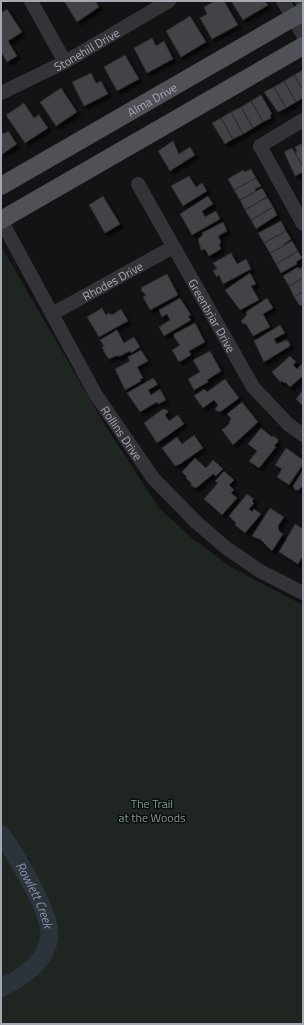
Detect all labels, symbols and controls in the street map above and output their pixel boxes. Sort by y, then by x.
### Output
street label: Stonehill Drive [50,23,123,76]
street label: Alma Drive [123,77,180,121]
street label: Rhodes Drive [78,256,146,305]
street label: Greenbriar Drive [184,275,241,356]
street label: Rollins Drive [96,402,148,464]
park label: The Trail at the Woods [118,794,186,827]
water label: Rowlett Creek [11,858,59,932]

